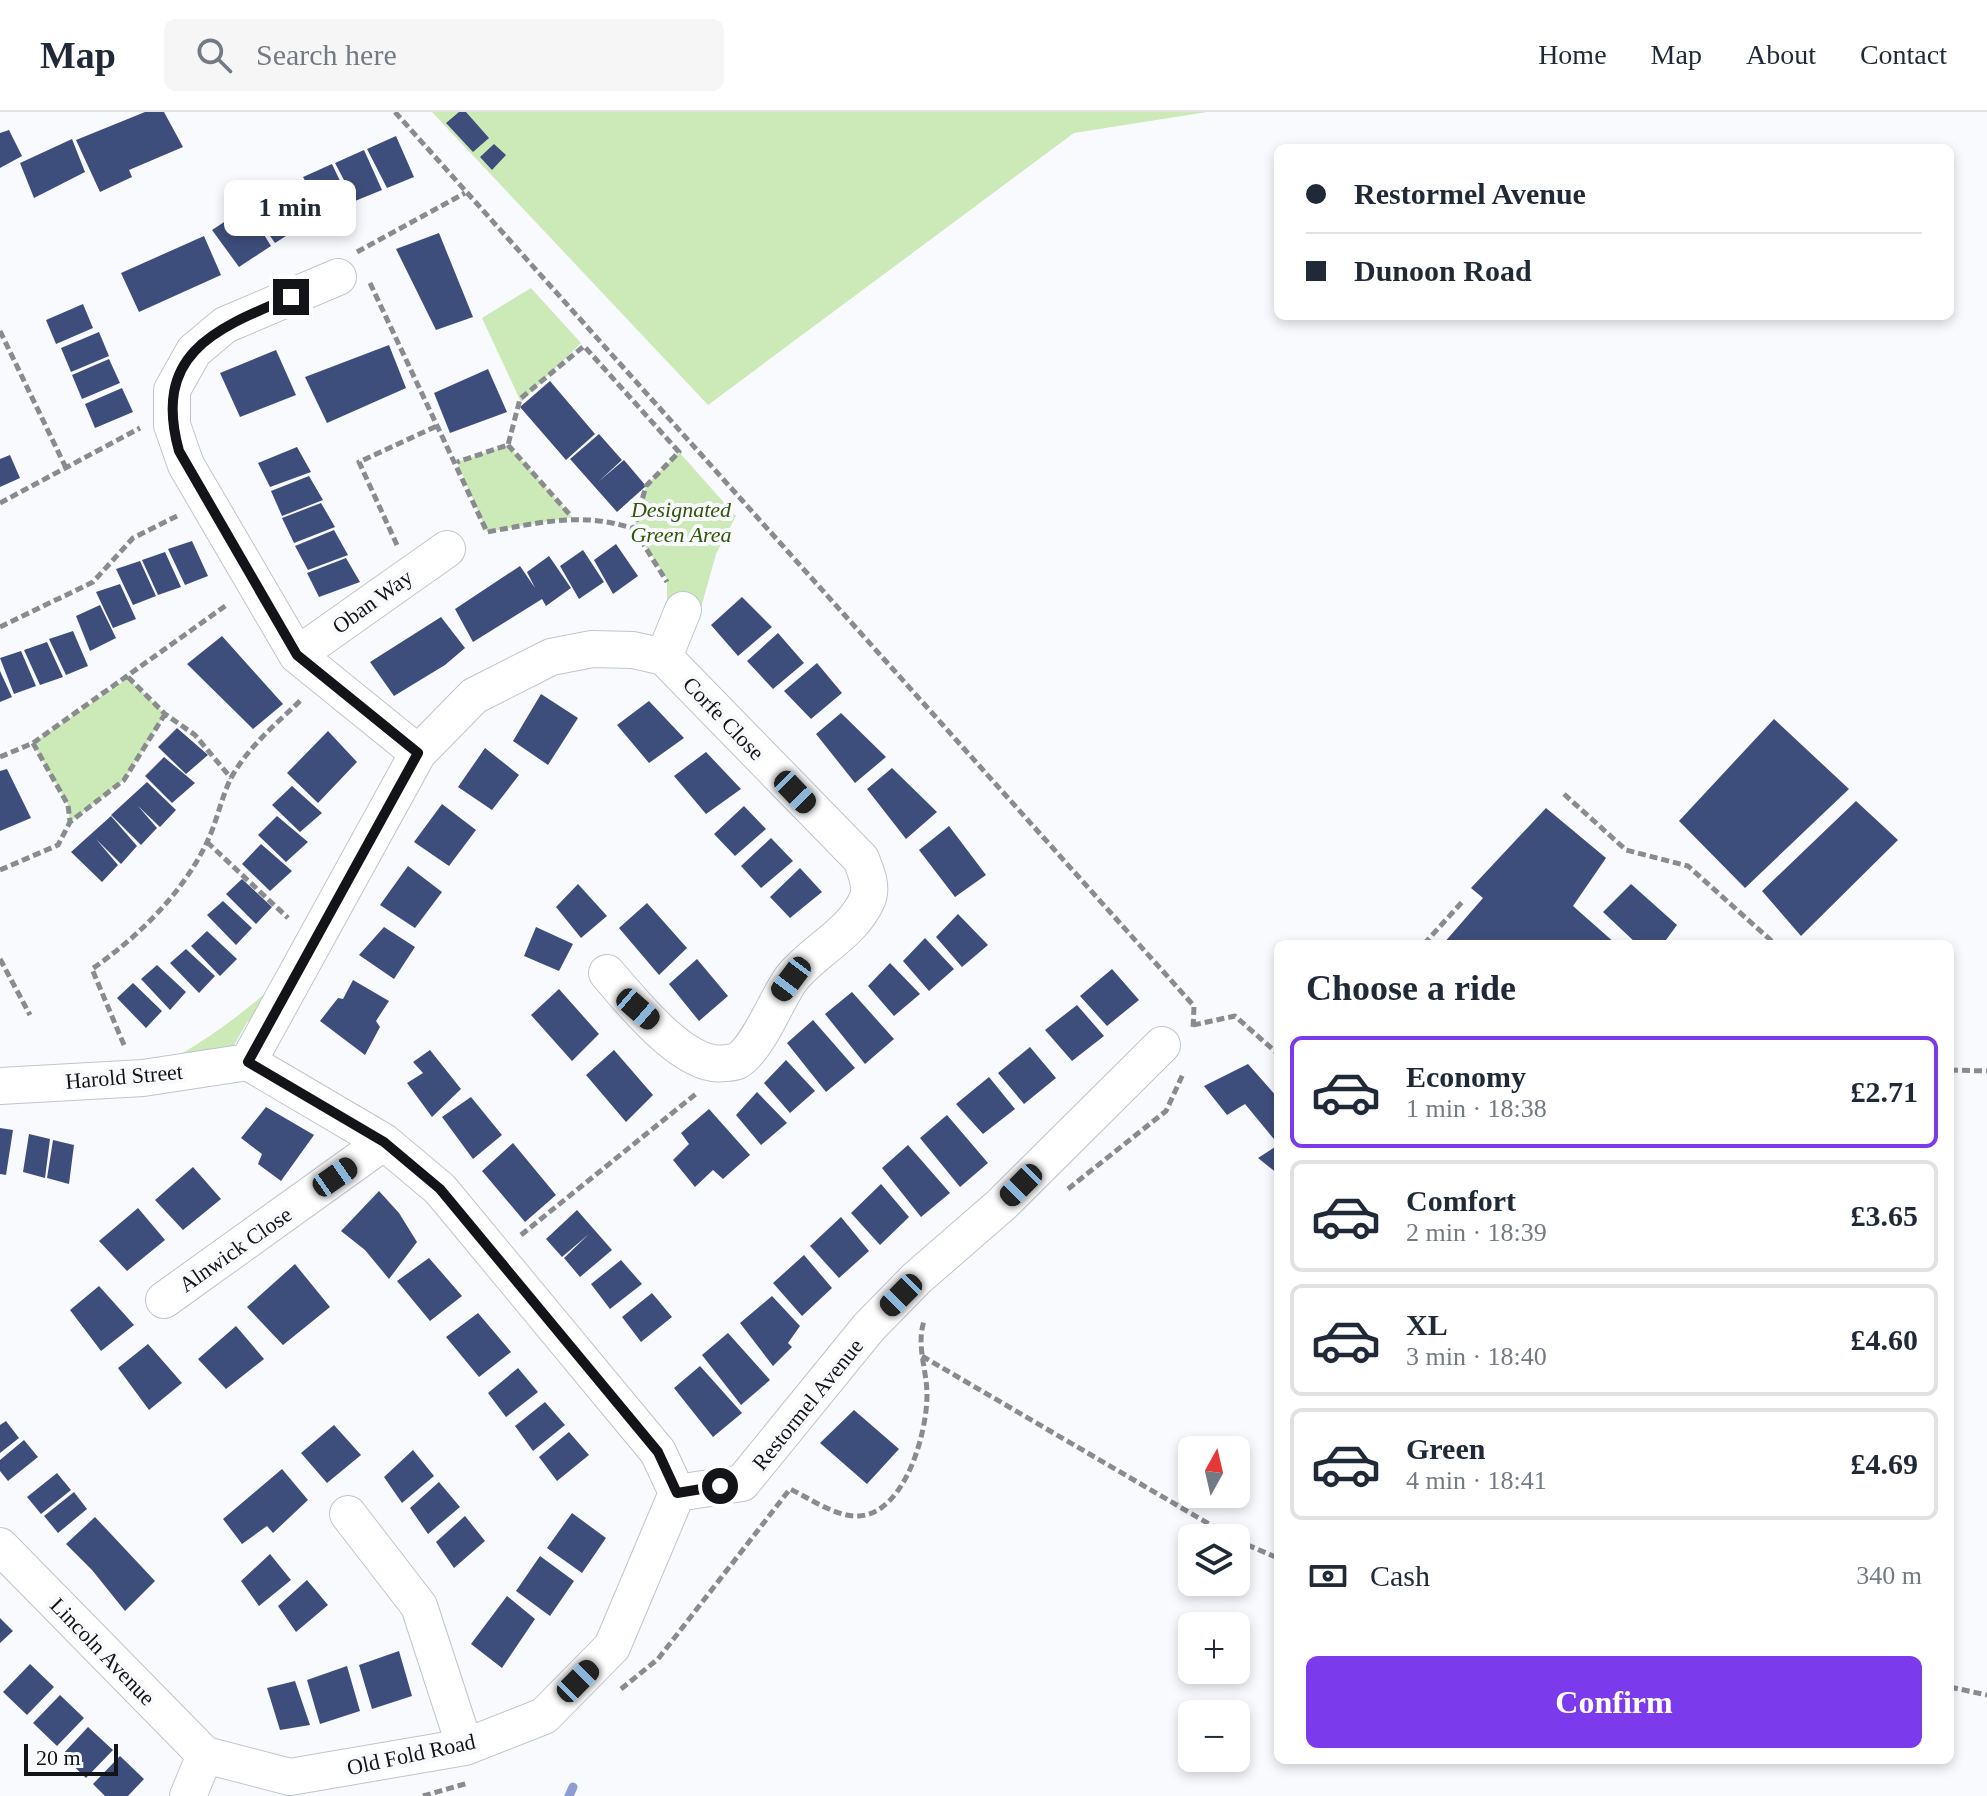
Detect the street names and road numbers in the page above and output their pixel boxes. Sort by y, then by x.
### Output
street label: Oban Way [328,564,417,639]
street label: Corfe Close [678,672,769,765]
street label: Harold Street [64,1059,184,1094]
street label: Alnwick Close [174,1201,296,1297]
street label: Restormel Avenue [747,1334,868,1475]
street label: Lincoln Avenue [45,1592,160,1710]
street label: Old Fold Road [345,1729,478,1780]

